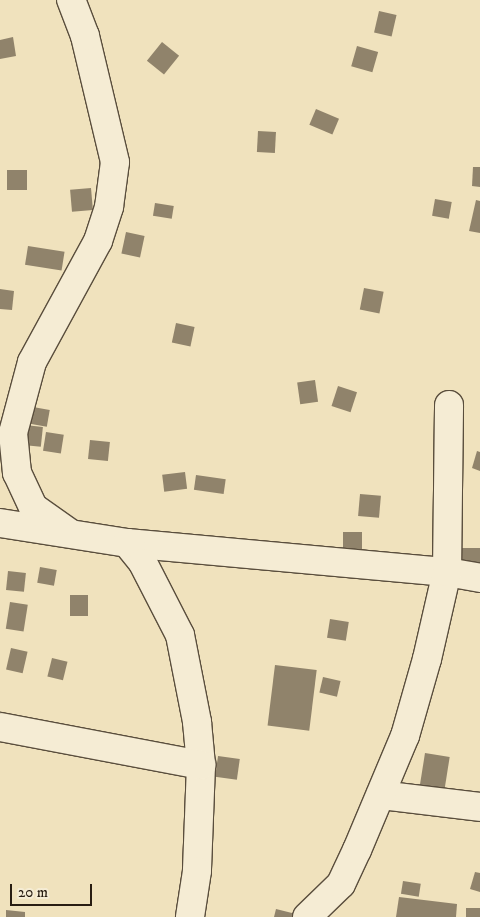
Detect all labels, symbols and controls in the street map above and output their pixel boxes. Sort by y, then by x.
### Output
scale bar [12,874,95,906]
text: 20 m [18,883,48,902]

